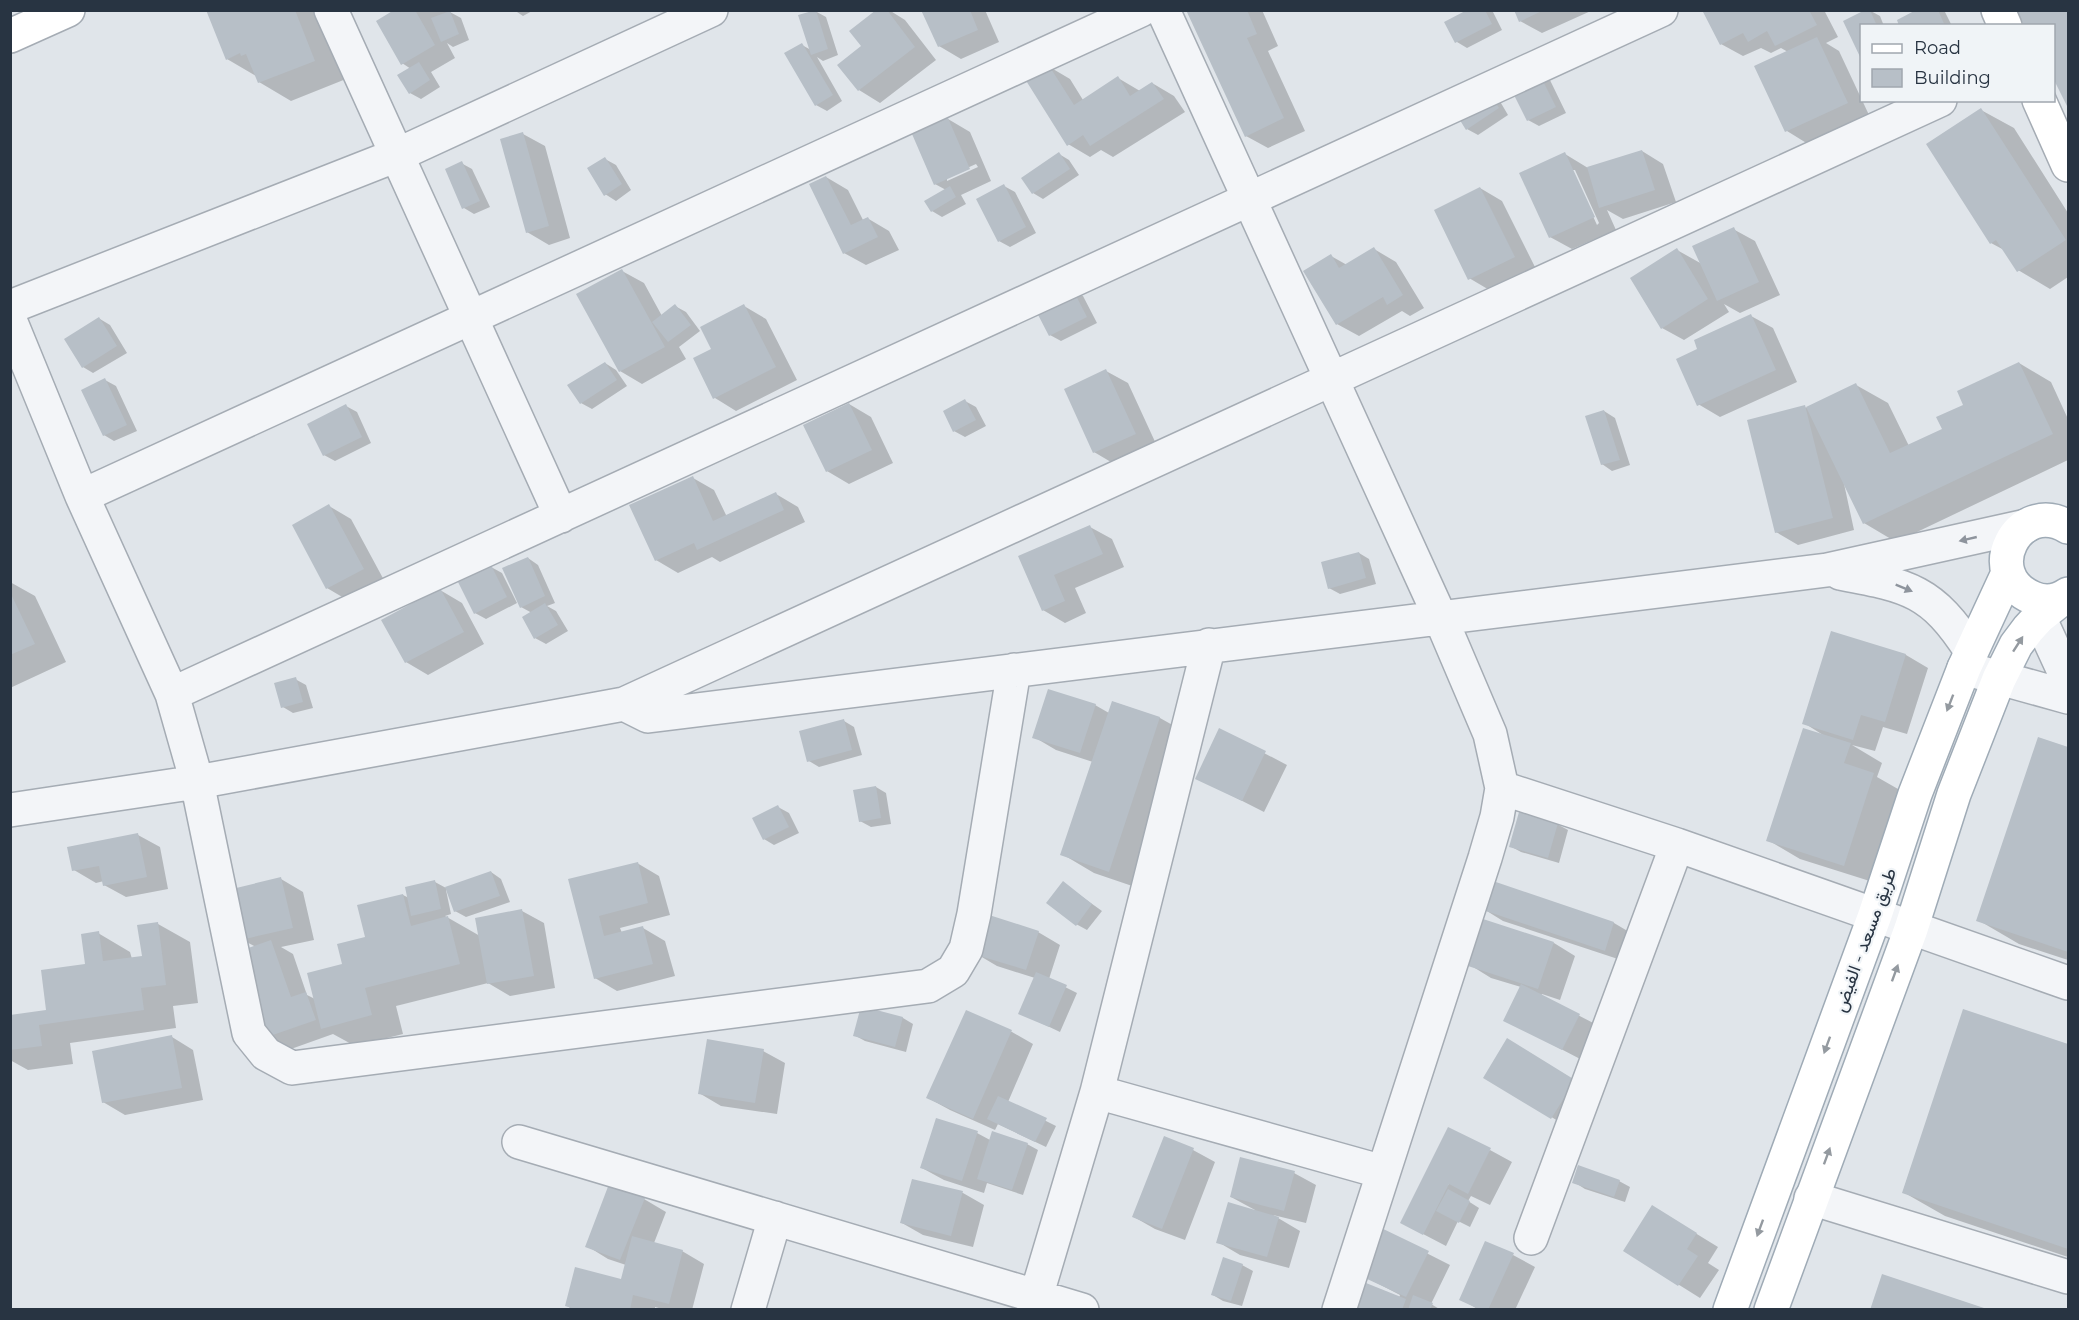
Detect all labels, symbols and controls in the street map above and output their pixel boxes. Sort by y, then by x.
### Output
legend [1860,24,2055,102]
text: Road [1914,37,1961,59]
text: Building [1914,67,1991,89]
one-way arrow [1959,534,1978,544]
one-way arrow [1895,584,1913,593]
one-way arrow [2012,636,2023,652]
one-way arrow [1945,695,1955,713]
street label: طريق مسعد - الفيض [1829,865,1901,1015]
one-way arrow [1891,964,1900,982]
one-way arrow [1822,1036,1832,1054]
one-way arrow [1822,1147,1832,1165]
one-way arrow [1755,1219,1765,1237]

